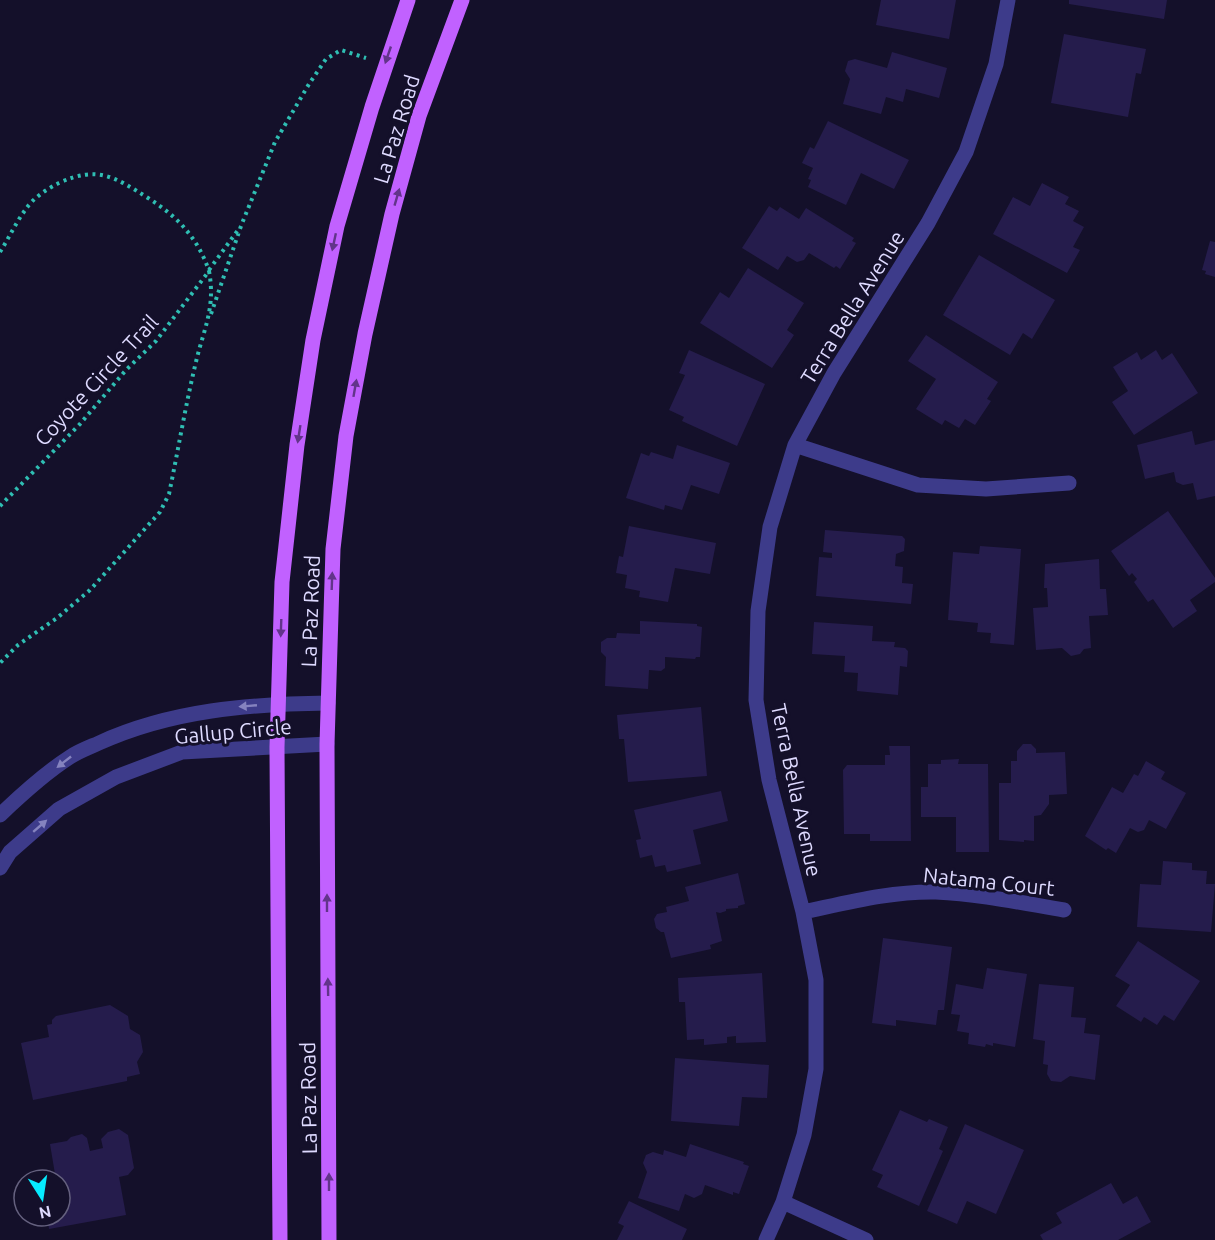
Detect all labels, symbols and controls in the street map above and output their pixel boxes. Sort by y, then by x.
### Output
one-way arrow [383,46,393,64]
street label: La Paz Road [368,72,424,186]
one-way arrow [392,188,402,206]
street label: Terra Bella Avenue [795,226,909,388]
one-way arrow [329,233,338,252]
street label: Coyote Circle Trail [29,310,163,450]
one-way arrow [351,378,360,397]
one-way arrow [294,425,303,444]
street label: La Paz Road [296,554,324,668]
one-way arrow [328,572,337,591]
one-way arrow [276,619,285,638]
one-way arrow [239,701,258,711]
street label: Terra Bella Avenue [767,701,827,879]
street label: Gallup Circle [173,714,293,748]
one-way arrow [56,755,71,767]
one-way arrow [32,820,47,833]
street label: Natama Court [922,862,1056,900]
one-way arrow [323,894,332,913]
one-way arrow [323,977,333,996]
street label: La Paz Road [295,1042,321,1154]
north arrow [12,1168,72,1228]
one-way arrow [325,1172,334,1191]
text: N [37,1203,53,1223]

